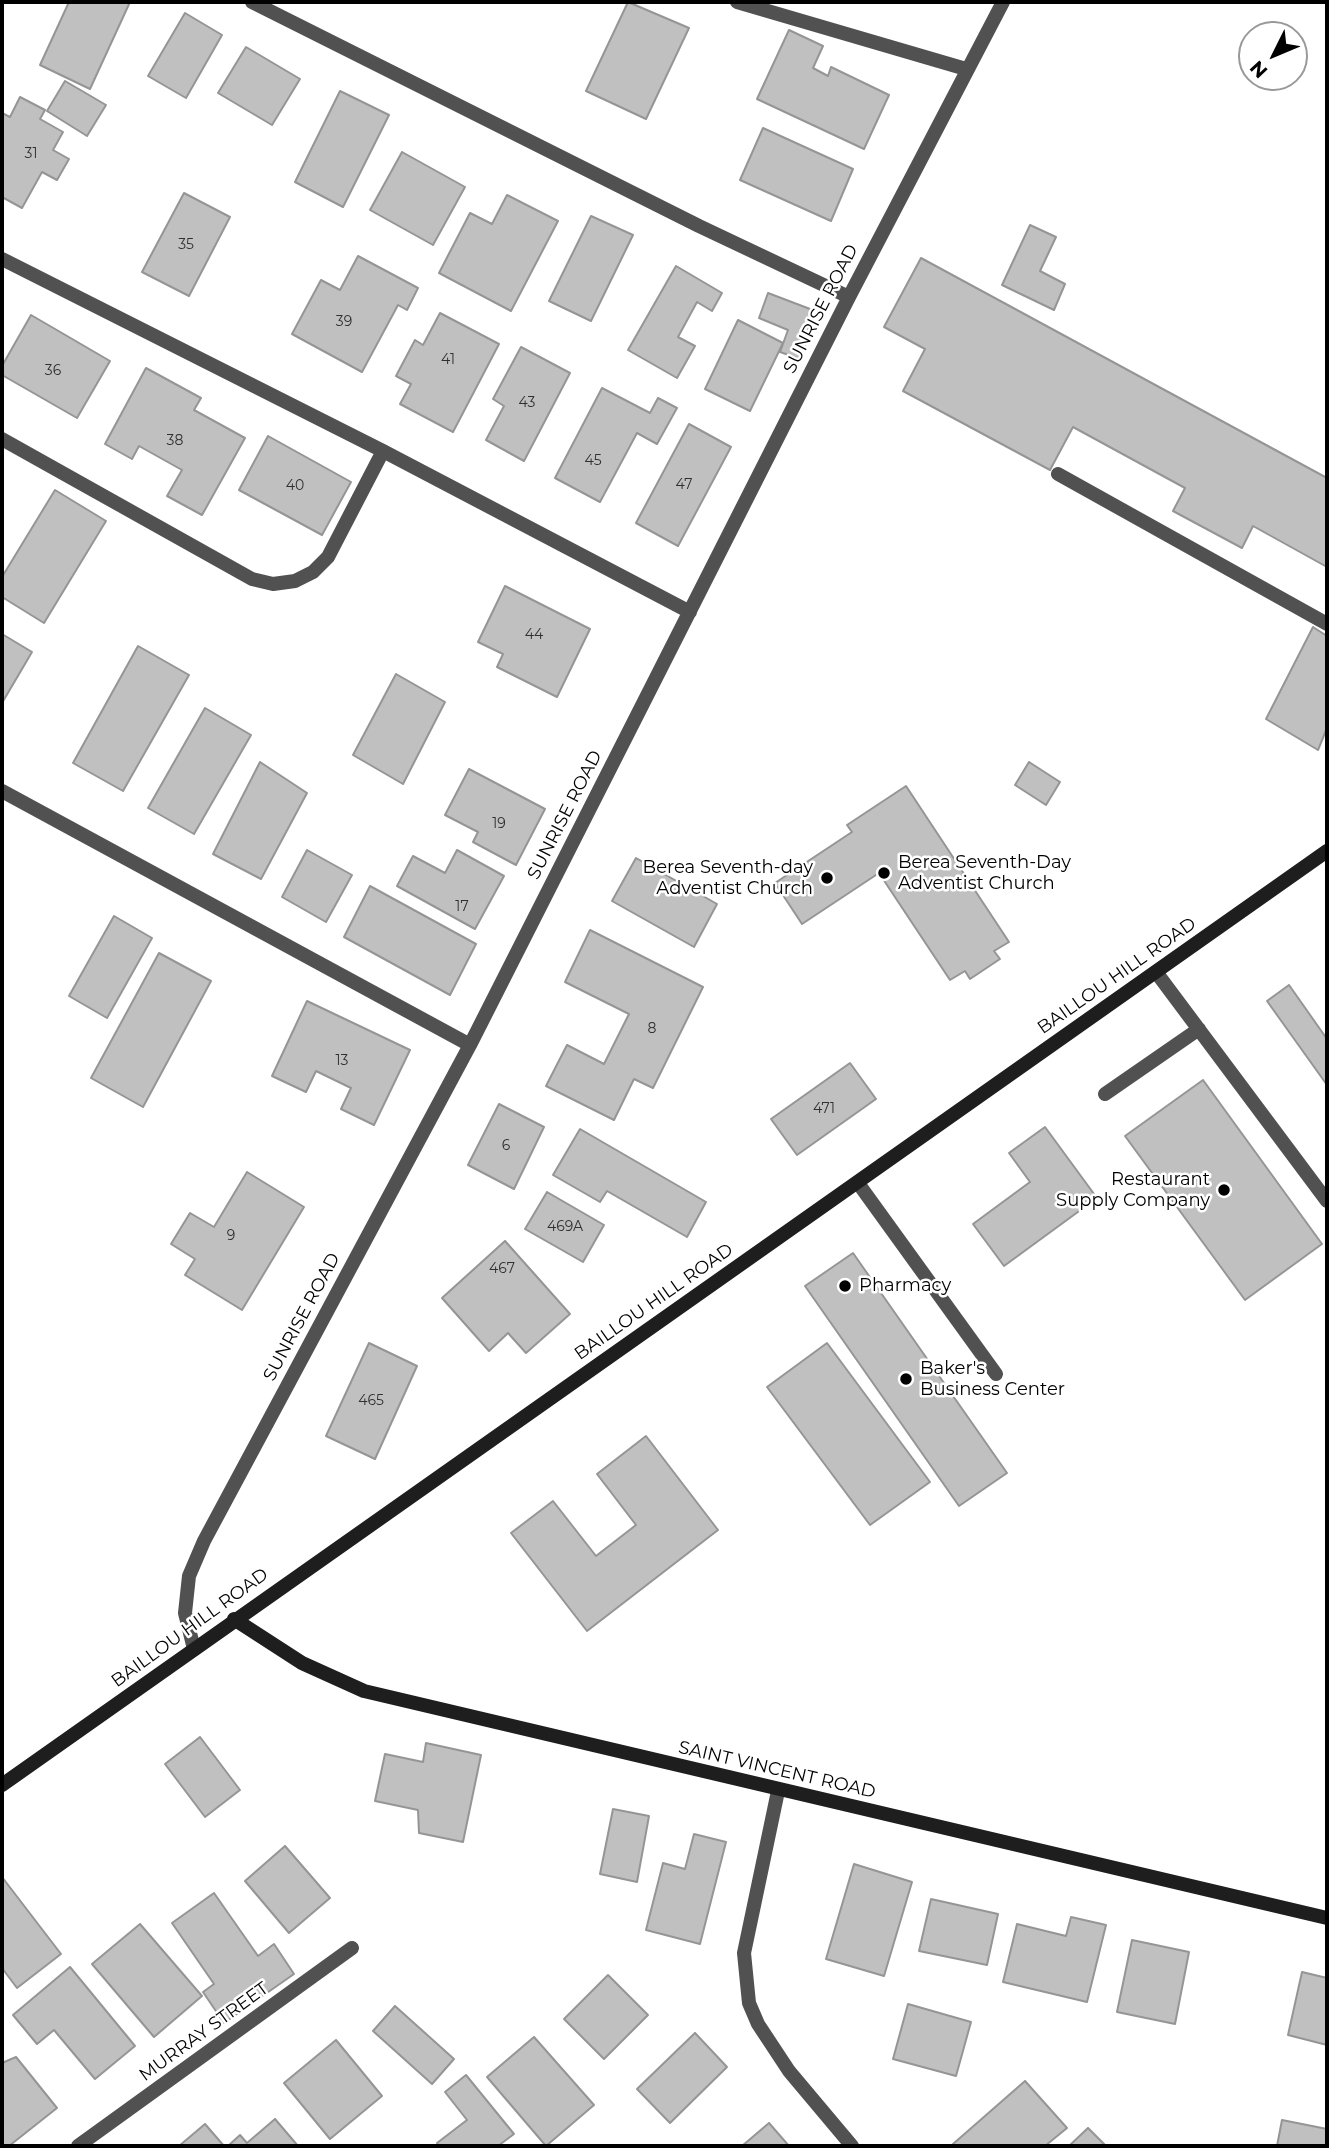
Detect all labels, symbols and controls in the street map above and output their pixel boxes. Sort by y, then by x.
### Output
north arrow [1238,21,1308,91]
text: N [1245,56,1272,83]
house number: 31 [25,146,37,162]
house number: 35 [178,237,194,253]
street label: SUNRISE ROAD [779,241,863,377]
house number: 39 [336,314,352,330]
house number: 41 [441,352,455,368]
house number: 36 [45,363,61,379]
house number: 43 [519,395,535,411]
house number: 38 [167,433,183,449]
house number: 45 [584,453,602,469]
house number: 47 [676,477,692,493]
house number: 40 [286,478,304,494]
house number: 44 [525,627,543,643]
street label: SUNRISE ROAD [523,747,607,883]
house number: 19 [492,816,506,832]
place label: Berea Seventh-Day Adventist Church [898,852,1071,894]
place label: Berea Seventh-day Adventist Church [643,857,813,900]
marker: Berea Seventh-Day Adventist Church [876,865,892,881]
marker: Berea Seventh-day Adventist Church [819,870,835,886]
house number: 17 [455,899,469,915]
street label: BAILLOU HILL ROAD [1034,913,1200,1039]
house number: 8 [648,1021,656,1037]
house number: 13 [336,1053,348,1069]
house number: 471 [813,1101,835,1117]
house number: 6 [502,1138,510,1154]
place label: Restaurant Supply Company [1056,1169,1210,1212]
marker: Restaurant Supply Company [1216,1182,1232,1198]
house number: 469A [547,1219,583,1235]
house number: 9 [227,1228,235,1244]
street label: BAILLOU HILL ROAD [571,1239,737,1365]
street label: SUNRISE ROAD [259,1249,345,1385]
house number: 467 [489,1261,515,1277]
place label: Pharmacy [859,1275,951,1297]
marker: Pharmacy [837,1278,853,1294]
place label: Baker's Business Center [920,1358,1065,1400]
marker: Baker's Business Center [898,1371,914,1387]
house number: 465 [358,1393,384,1409]
street label: BAILLOU HILL ROAD [107,1564,273,1692]
street label: SAINT VINCENT ROAD [676,1737,878,1803]
street label: MURRAY STREET [135,1978,273,2086]

